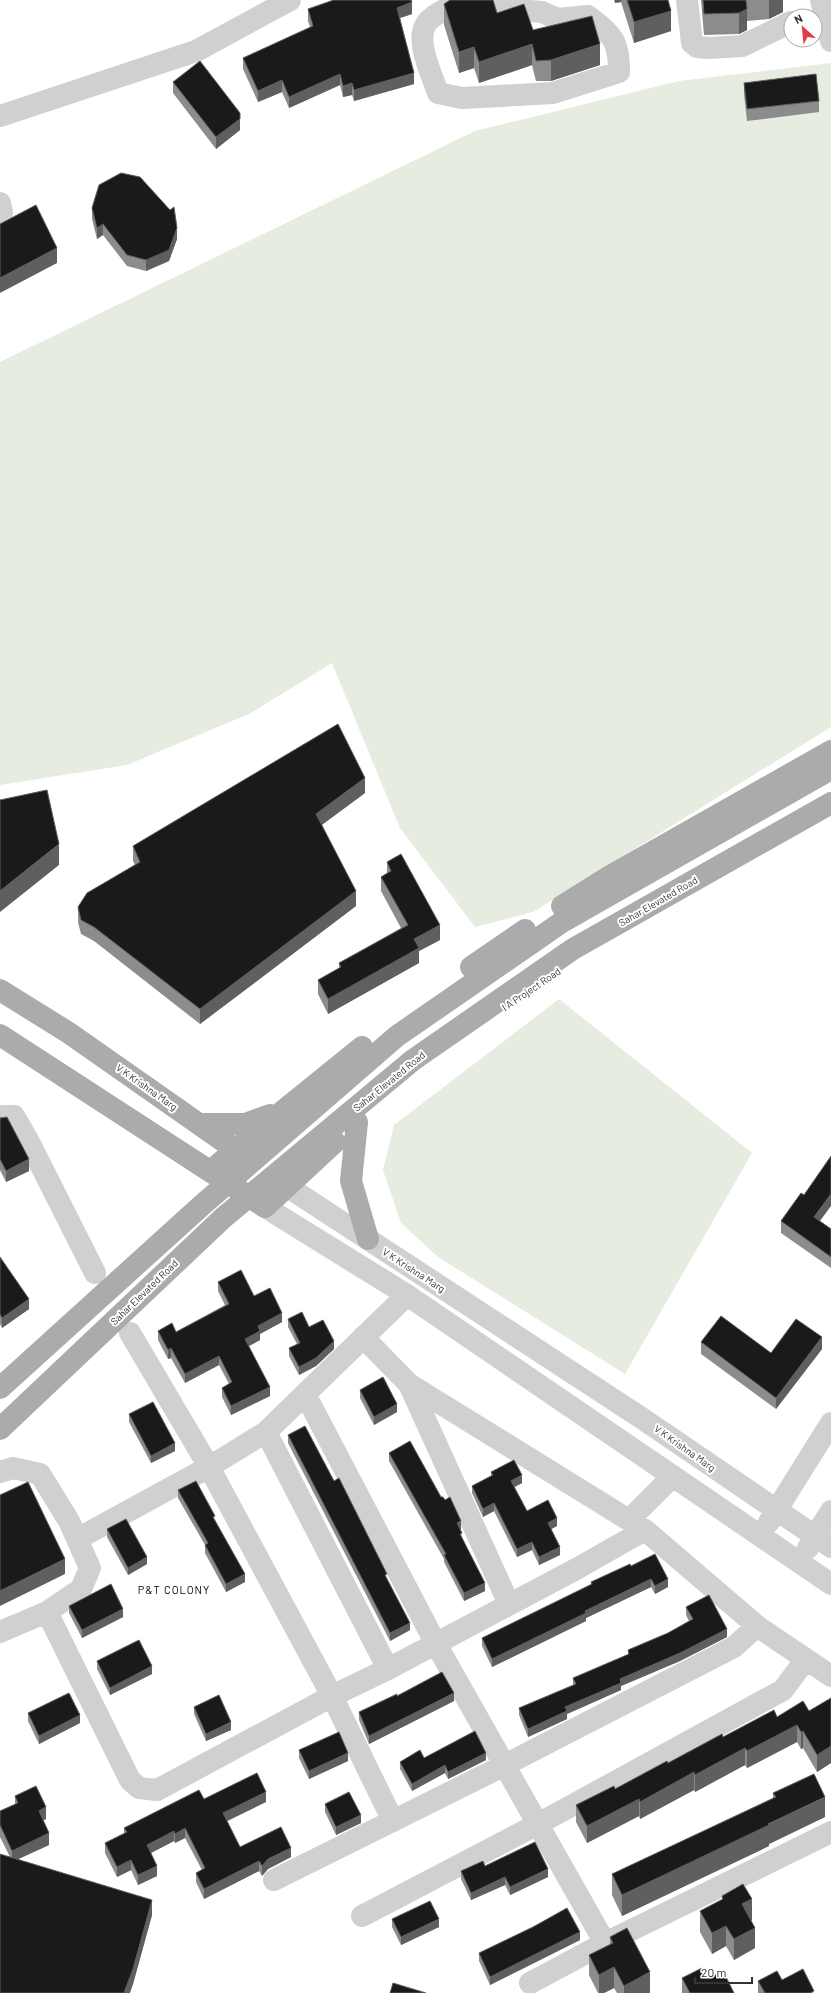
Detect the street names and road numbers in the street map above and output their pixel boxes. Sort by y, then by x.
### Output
street label: Sahar Elevated Road [617,874,699,928]
street label: I A Project Road [499,965,563,1013]
street label: Sahar Elevated Road [351,1048,427,1114]
street label: V K Krishna Marg [114,1061,180,1113]
street label: V K Krishna Marg [380,1245,448,1295]
street label: Sahar Elevated Road [108,1257,180,1327]
street label: V K Krishna Marg [652,1422,718,1474]

